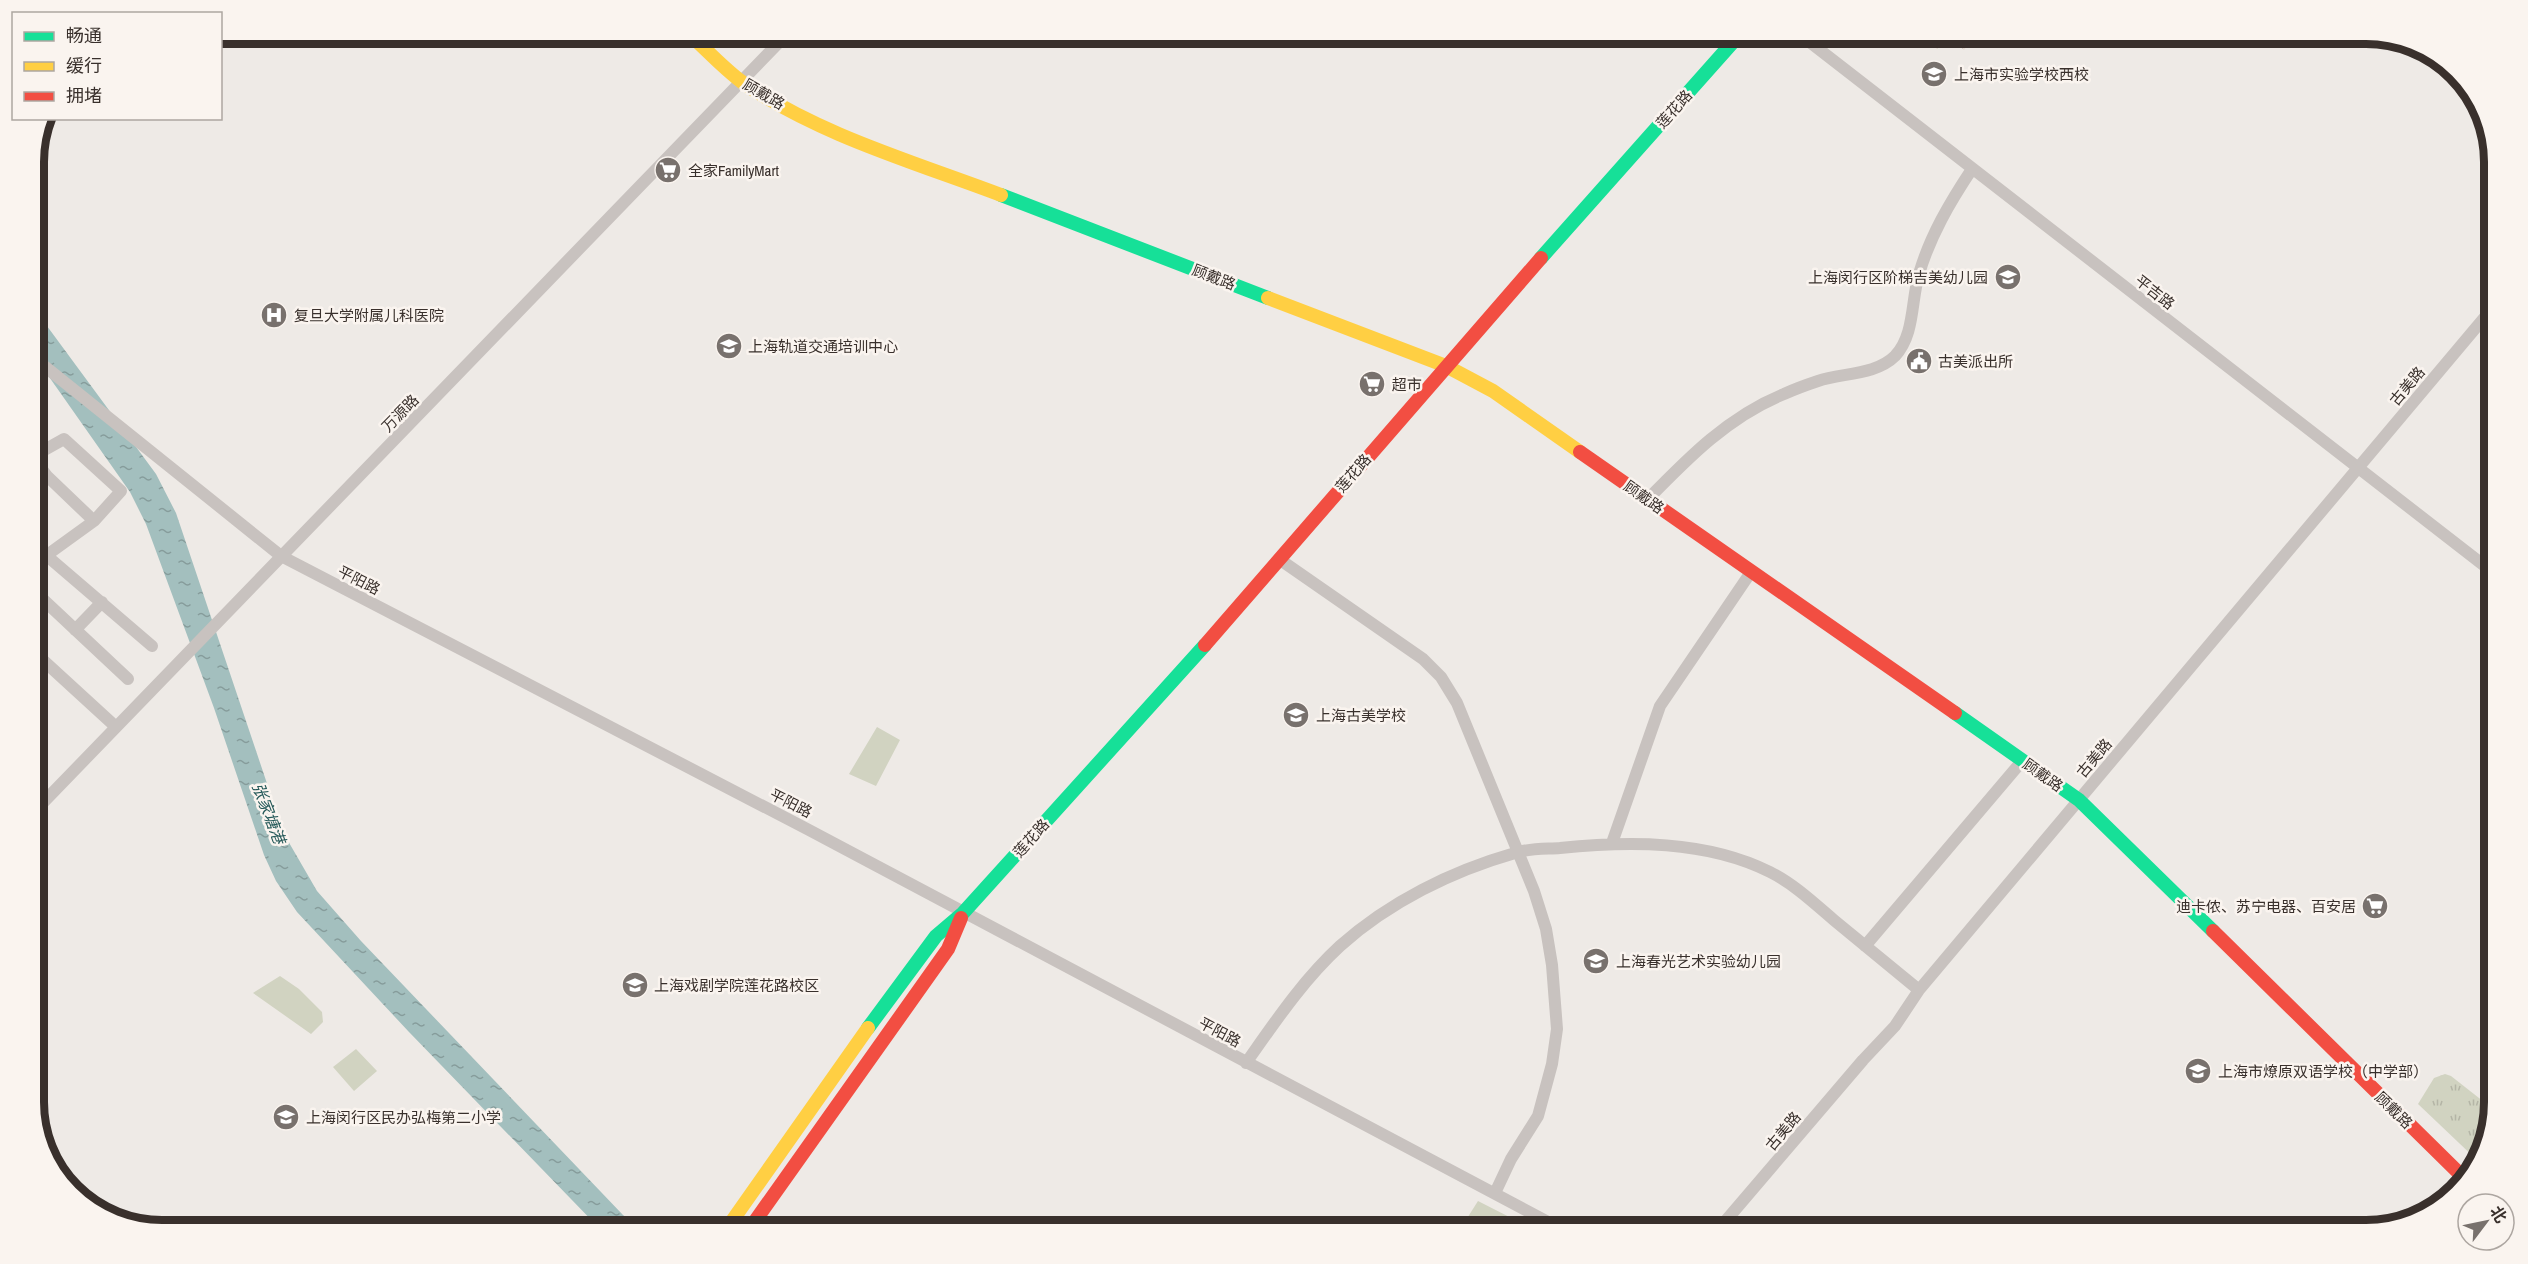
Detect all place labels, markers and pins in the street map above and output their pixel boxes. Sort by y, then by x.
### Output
school or university icon: 上海市实验学校西校 [1919,59,1949,89]
place label: 上海市实验学校西校 [1954,64,2089,85]
supermarket icon: 全家FamilyMart [653,155,683,185]
place label: 全家FamilyMart [688,160,779,181]
school or university icon: 上海闵行区阶梯吉美幼儿园 [1993,262,2023,292]
place label: 上海闵行区阶梯吉美幼儿园 [1808,267,1988,288]
hospital icon: 复旦大学附属儿科医院 [259,300,289,330]
place label: 复旦大学附属儿科医院 [294,305,444,326]
school or university icon: 上海轨道交通培训中心 [714,331,744,361]
place label: 上海轨道交通培训中心 [748,336,898,357]
public building icon: 古美派出所 [1904,346,1934,376]
place label: 古美派出所 [1938,351,2013,372]
supermarket icon: 超市 [1357,369,1387,399]
place label: 超市 [1392,374,1422,395]
school or university icon: 上海古美学校 [1281,700,1311,730]
place label: 上海古美学校 [1316,705,1406,726]
supermarket icon: 迪卡侬、苏宁电器、百安居 [2360,891,2390,921]
place label: 迪卡侬、苏宁电器、百安居 [2176,896,2356,917]
school or university icon: 上海春光艺术实验幼儿园 [1581,946,1611,976]
place label: 上海春光艺术实验幼儿园 [1616,951,1781,972]
school or university icon: 上海戏剧学院莲花路校区 [620,970,650,1000]
place label: 上海戏剧学院莲花路校区 [654,975,819,996]
school or university icon: 上海市燎原双语学校（中学部） [2183,1056,2213,1086]
place label: 上海市燎原双语学校（中学部） [2218,1061,2428,1082]
school or university icon: 上海闵行区民办弘梅第二小学 [271,1102,301,1132]
place label: 上海闵行区民办弘梅第二小学 [306,1107,501,1128]

